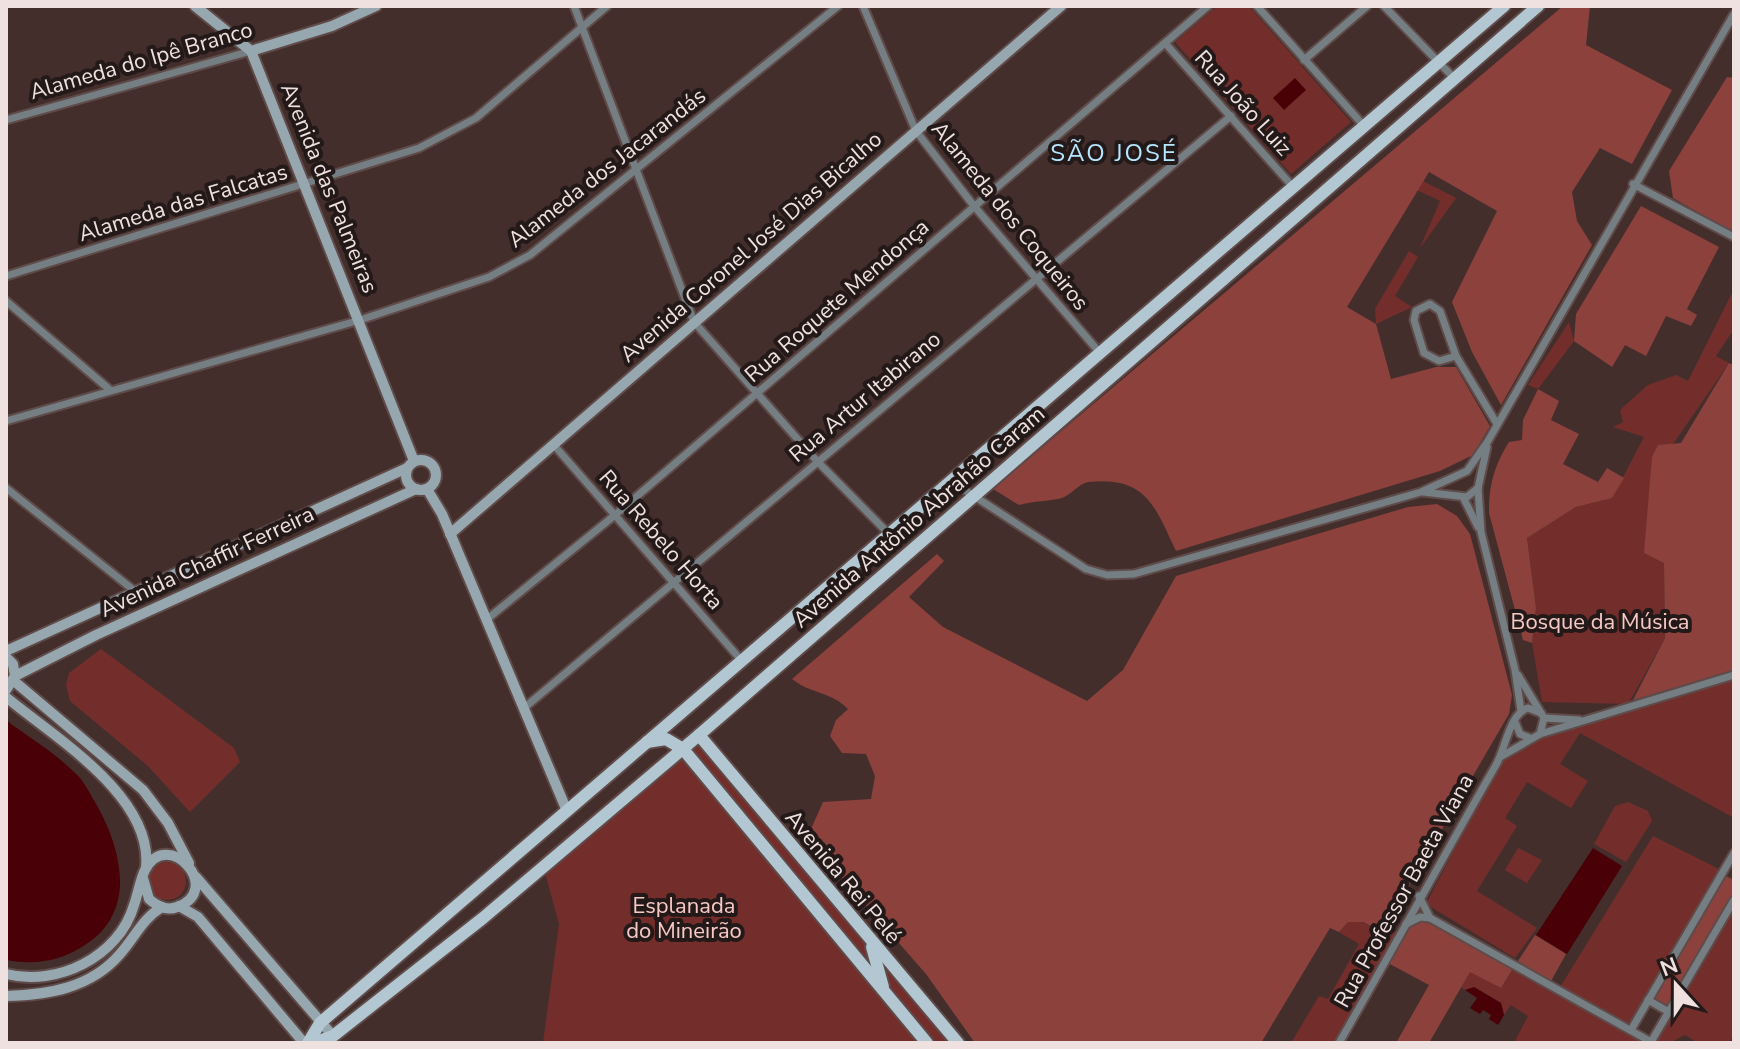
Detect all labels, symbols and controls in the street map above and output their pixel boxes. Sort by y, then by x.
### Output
street label: Alameda do Ipê Branco [26,15,256,107]
street label: Rua João Luiz [1187,44,1299,162]
street label: Avenida das Palmeiras [273,79,385,297]
street label: Alameda dos Jacarandás [502,81,712,255]
street label: Alameda dos Coqueiros [924,115,1096,317]
street label: Avenida Coronel José Dias Bicalho [614,125,888,369]
district label: SÃO JOSÉ [1050,137,1178,169]
street label: Alameda das Falcatas [75,157,291,249]
street label: Rua Roquete Mendonça [738,213,936,389]
street label: Rua Artur Itabirano [783,325,947,469]
street label: Avenida Antônio Abrahão Caram [787,399,1051,635]
street label: Rua Rebelo Horta [592,464,730,616]
street label: Avenida Chaffir Ferreira [95,499,319,625]
park label: Bosque da Música [1511,607,1689,637]
street label: Rua Professor Baeta Viana [1327,769,1481,1013]
street label: Avenida Rei Pelé [778,804,908,950]
park label: Esplanada do Mineirão [626,891,742,946]
north arrow [1636,945,1716,1025]
text: N [1656,950,1682,984]

